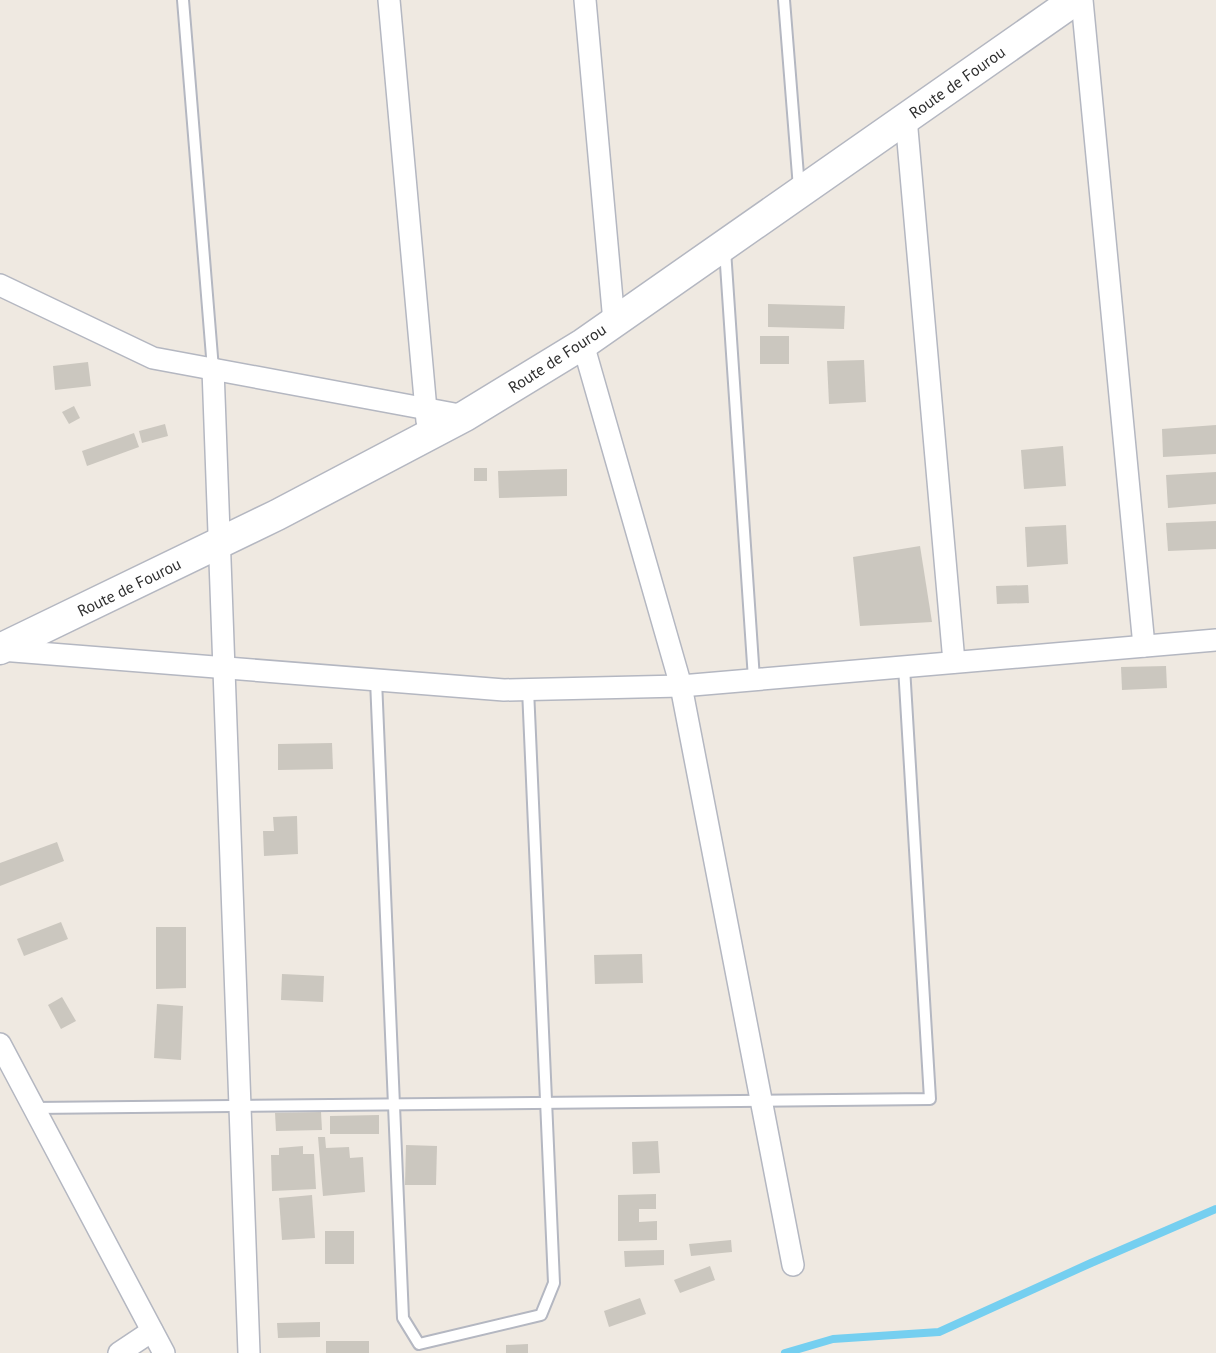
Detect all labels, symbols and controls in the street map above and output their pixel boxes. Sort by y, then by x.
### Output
street label: Route de Fourou [905,41,1009,123]
street label: Route de Fourou [504,319,610,397]
street label: Route de Fourou [74,553,184,621]

